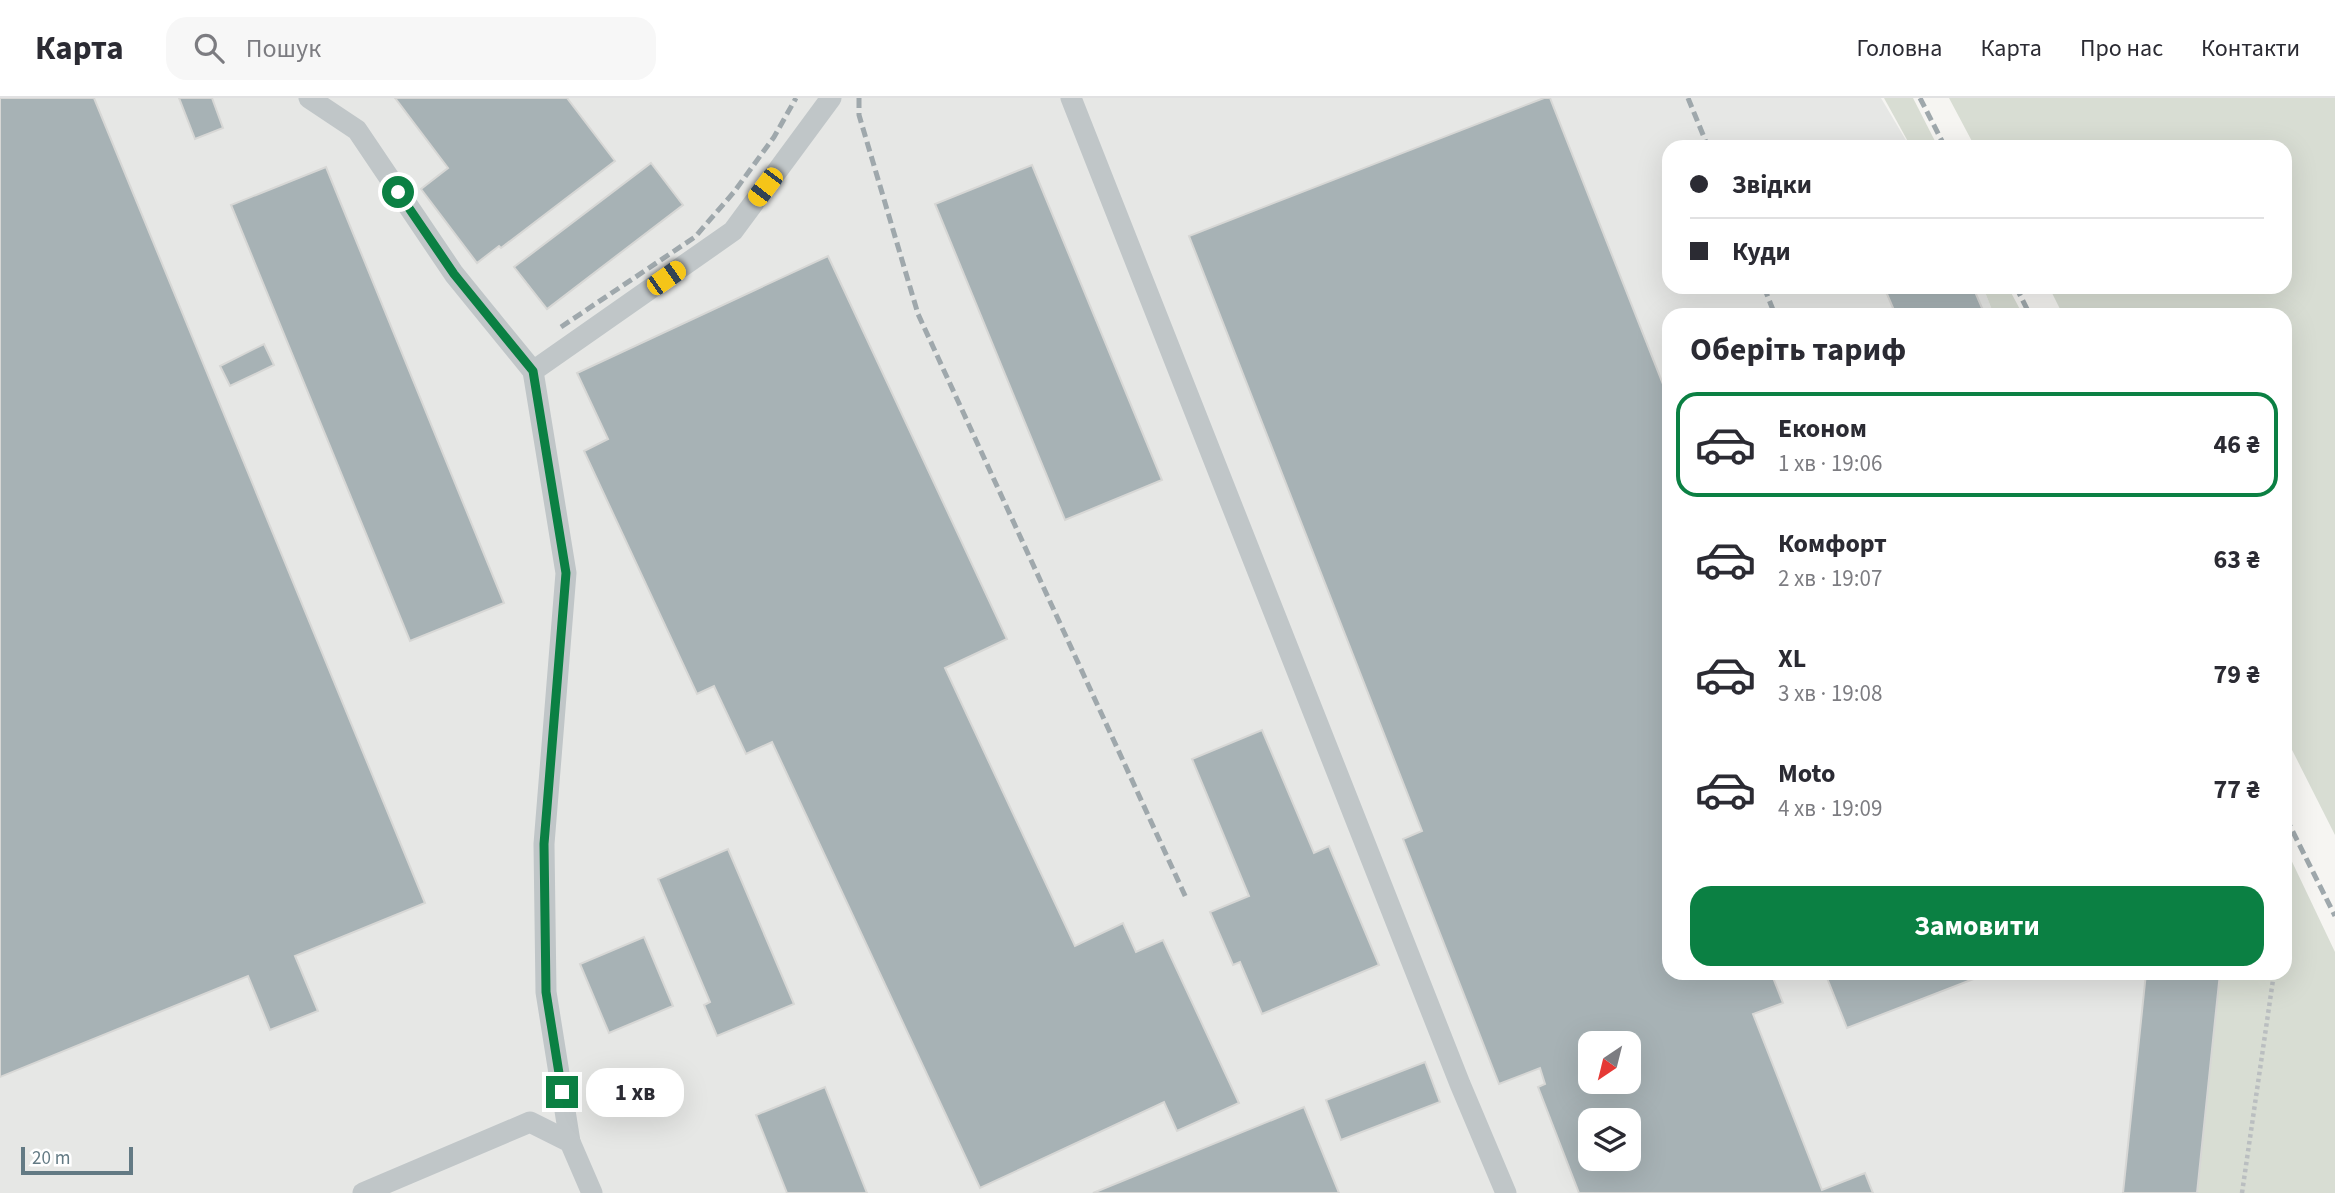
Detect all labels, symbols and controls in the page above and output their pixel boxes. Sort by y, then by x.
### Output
search box [166,17,656,80]
text: Карта [35,25,124,72]
icon: search [190,29,228,67]
text: Пошук [246,30,321,67]
text: Головна [1856,31,1942,66]
text: Карта [1980,31,2042,66]
text: Про нас [2080,31,2163,66]
text: Контакти [2201,31,2300,66]
car [744,164,787,210]
text: Звідки [1732,166,1812,203]
route start [382,176,414,208]
text: Куди [1732,233,1791,270]
car [643,257,690,299]
text: Оберіть тариф [1690,327,1906,373]
text: Економ [1778,410,1867,447]
icon: car [1694,413,1757,476]
text: 46 ₴ [2214,426,2260,463]
text: 1 хв · 19:06 [1778,447,1882,480]
text: Комфорт [1778,525,1887,562]
icon: car [1694,528,1757,591]
text: 63 ₴ [2214,541,2260,578]
text: 2 хв · 19:07 [1778,562,1882,595]
text: XL [1778,640,1806,677]
icon: car [1694,643,1757,706]
text: 79 ₴ [2214,656,2260,693]
text: 3 хв · 19:08 [1778,677,1882,710]
text: Moto [1778,755,1835,792]
icon: car [1694,758,1757,821]
text: 77 ₴ [2214,771,2260,808]
text: 4 хв · 19:09 [1778,792,1882,825]
button: Замовити [1690,886,2264,966]
north arrow [1578,1031,1642,1094]
map controls [1578,1031,1641,1171]
callout: 1 хв [586,1068,684,1116]
route end [546,1076,578,1108]
text: 1 хв [615,1076,655,1109]
button: layers [1578,1108,1641,1171]
scale bar [21,1144,133,1176]
text: 20 m [32,1145,70,1172]

